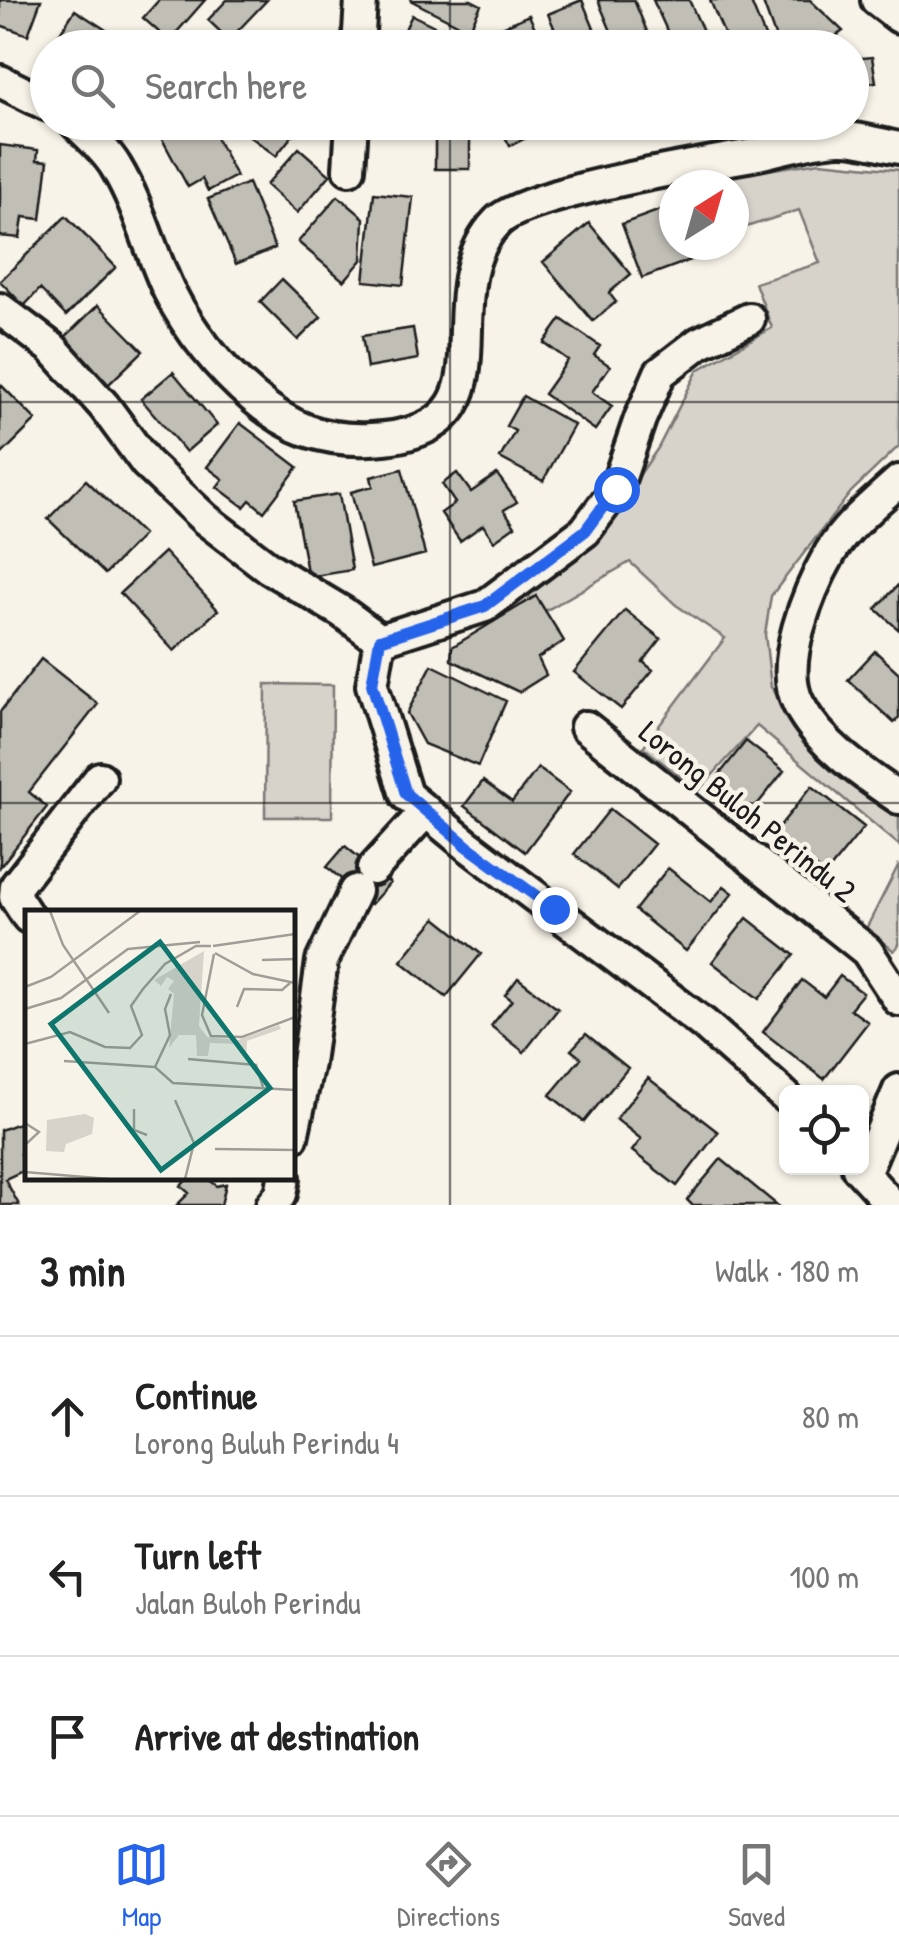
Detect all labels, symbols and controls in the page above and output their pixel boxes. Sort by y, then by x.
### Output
search box [30,30,869,140]
icon: search [65,58,120,113]
text: Search here [145,59,307,111]
north arrow [659,170,749,260]
route start [594,467,640,513]
street label: Lorong Buloh Perindu 2 [631,710,865,912]
route end [532,887,578,933]
inset map [25,910,295,1180]
map controls [779,1085,869,1175]
button: locate [779,1085,869,1175]
text: 3 min [40,1242,125,1299]
text: Walk · 180 m [715,1249,859,1292]
text: Continue [135,1369,257,1421]
icon: ahead [40,1389,95,1444]
text: 80 m [802,1395,859,1438]
text: Lorong Buluh Perindu 4 [135,1421,399,1464]
text: Turn left [135,1529,260,1581]
icon: left [40,1549,95,1604]
text: 100 m [790,1555,859,1598]
text: Jalan Buloh Perindu [135,1581,361,1624]
icon: arrive [40,1709,95,1764]
text: Arrive at destination [135,1710,419,1762]
tab: Map [114,1837,169,1935]
tab: Directions [397,1837,500,1935]
tab: Saved [728,1837,785,1935]

